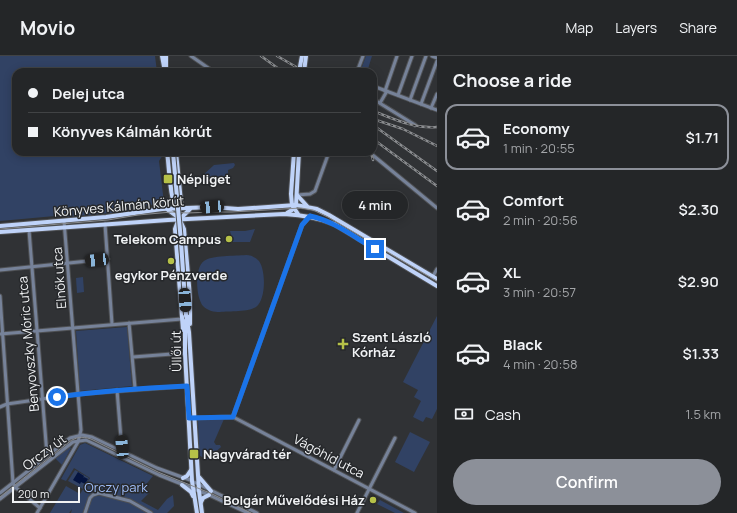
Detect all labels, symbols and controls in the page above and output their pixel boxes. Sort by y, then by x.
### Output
text: Movio [20,15,75,41]
text: Map [565,18,593,37]
text: Layers [615,18,657,37]
text: Share [679,18,717,37]
text: Choose a ride [453,68,572,92]
text: Delej utca [52,83,125,104]
text: Economy [503,118,570,139]
icon: car [455,119,491,155]
text: Könyves Kálmán körút [52,121,212,142]
text: $1.71 [686,127,719,148]
text: 1 min · 20:55 [503,139,575,157]
place label: Népliget [177,170,231,188]
marker: Népliget [162,173,174,185]
text: Comfort [503,190,564,211]
street label: Könyves Kálmán körút [53,191,185,221]
callout: 4 min [342,191,408,219]
icon: car [455,191,491,227]
text: 4 min [358,196,392,214]
text: $2.30 [678,199,719,220]
car [200,200,224,214]
text: 2 min · 20:56 [503,211,578,229]
place label: Telekom Campus [114,230,221,248]
marker: Telekom Campus [224,234,234,244]
route end [366,240,384,258]
street label: Elnök utca [48,246,70,310]
car [84,253,110,267]
marker: egykor Pénzverde [166,256,176,266]
text: XL [503,262,521,283]
icon: car [455,263,491,299]
place label: egykor Pénzverde [115,266,227,284]
text: $2.90 [678,271,719,292]
street label: Benyovszky Móric utca [13,275,43,413]
text: 3 min · 20:57 [503,283,576,301]
car [178,288,192,312]
place label: Szent László Kórház [352,328,431,361]
street label: Üllői út [167,330,185,372]
text: Black [503,334,542,355]
icon: car [455,335,491,371]
marker: Szent László Kórház [337,338,349,350]
text: $1.33 [683,343,719,364]
text: 4 min · 20:58 [503,355,577,373]
route start [48,388,66,406]
icon: cash [453,403,475,425]
text: Cash [485,404,521,425]
text: 1.5 km [686,405,721,423]
street label: Orczy út [19,430,69,474]
street label: Vágóhíd utca [290,430,368,482]
car [115,435,129,459]
place label: Nagyvárad tér [203,445,291,463]
marker: Nagyvárad tér [188,448,200,460]
button: Confirm [453,459,721,505]
park label: Orczy park [84,478,148,496]
scale bar [12,485,80,504]
text: 200 m [18,486,49,501]
place label: Bolgár Művelődési Ház [223,491,365,509]
marker: Bolgár Művelődési Ház [368,495,378,505]

